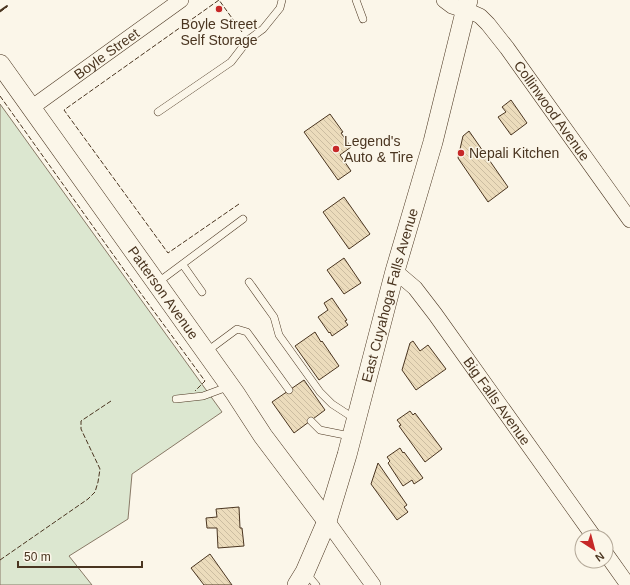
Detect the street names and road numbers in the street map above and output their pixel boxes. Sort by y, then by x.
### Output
street label: Boyle Street [71,25,142,82]
street label: Collinwood Avenue [511,58,593,164]
street label: East Cuyahoga Falls Avenue [358,206,421,384]
street label: Patterson Avenue [125,243,202,342]
street label: Big Falls Avenue [460,354,534,448]

